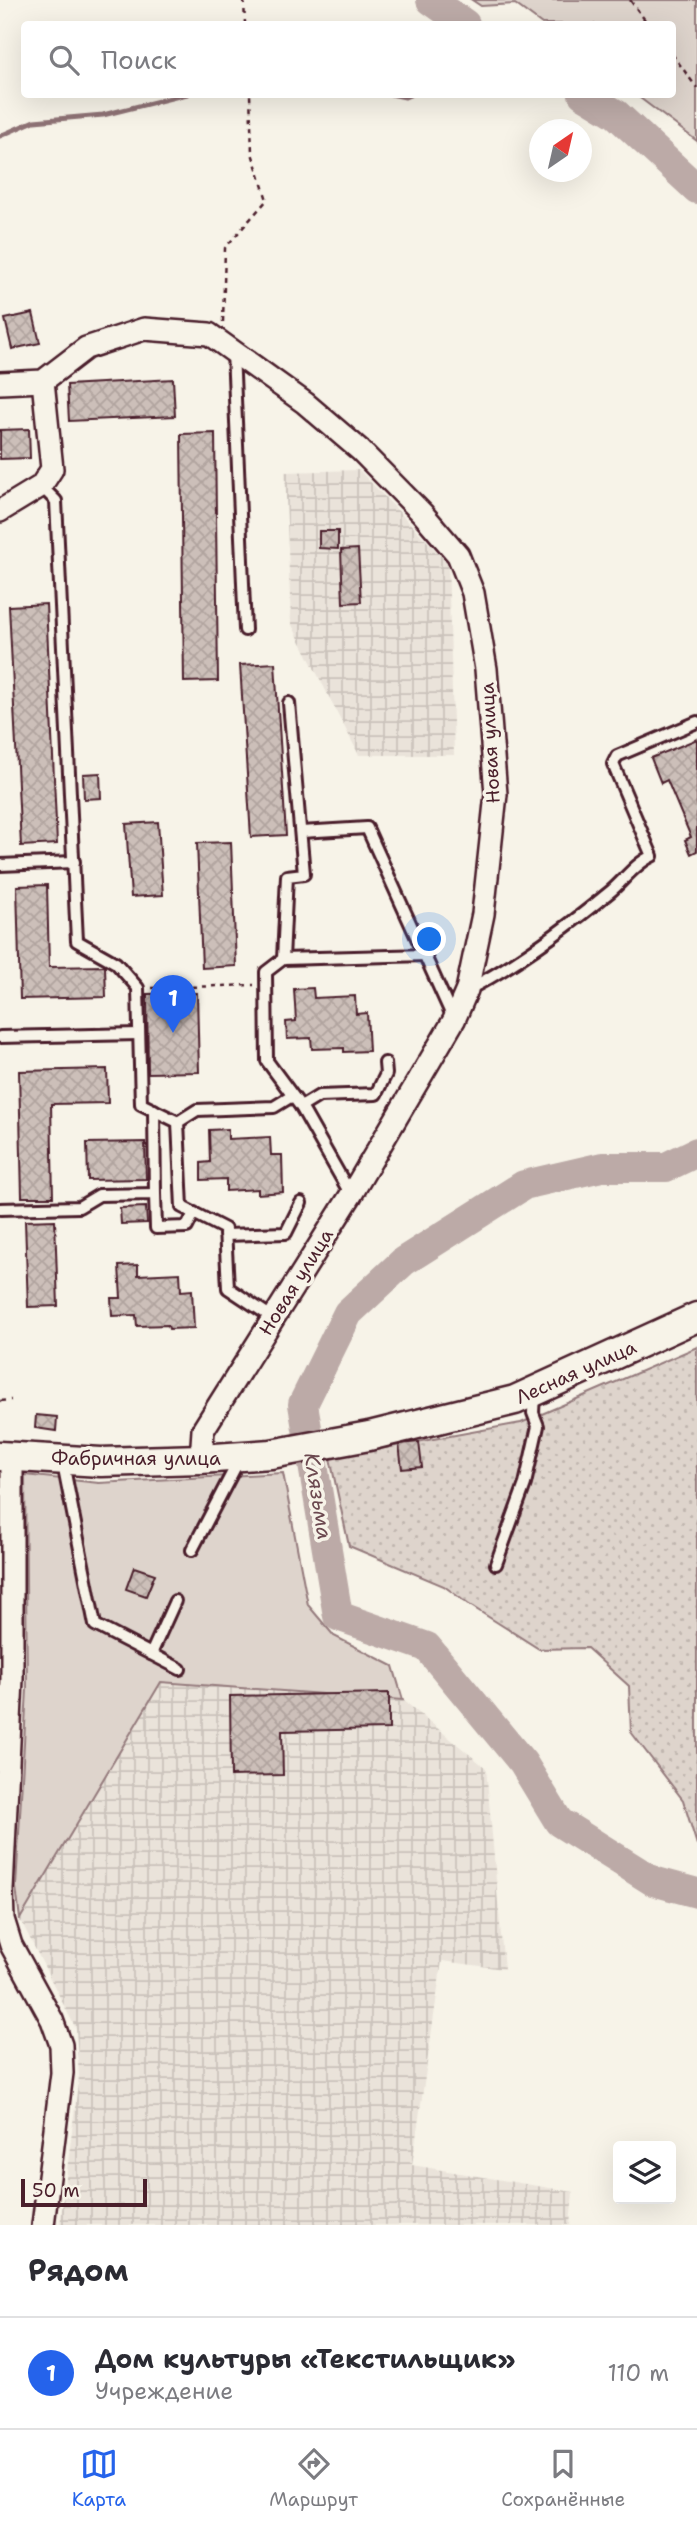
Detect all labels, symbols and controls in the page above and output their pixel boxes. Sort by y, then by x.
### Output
search box [21,21,676,98]
icon: search [45,41,83,79]
text: Поиск [101,42,177,77]
north arrow [529,119,592,182]
street label: Новая улица [474,682,506,804]
your location [412,922,446,956]
pin: 1 [150,975,196,1033]
street label: Новая улица [253,1224,339,1340]
street label: Лесная улица [512,1334,640,1410]
street label: Фабричная улица [51,1446,221,1471]
water label: Клязьма [297,1450,339,1542]
map controls [613,2141,676,2204]
button: layers [613,2141,676,2204]
scale bar [21,2176,147,2208]
text: 50 m [32,2178,80,2203]
text: Рядом [28,2250,128,2291]
text: Дом культуры «Текстильщик» [95,2341,515,2376]
text: 1 [46,2358,56,2388]
text: 110 m [607,2358,669,2388]
text: Учреждение [95,2376,233,2406]
tab: Карта [72,2445,126,2512]
tab: Маршрут [269,2445,358,2512]
tab: Сохранённые [501,2445,625,2512]

